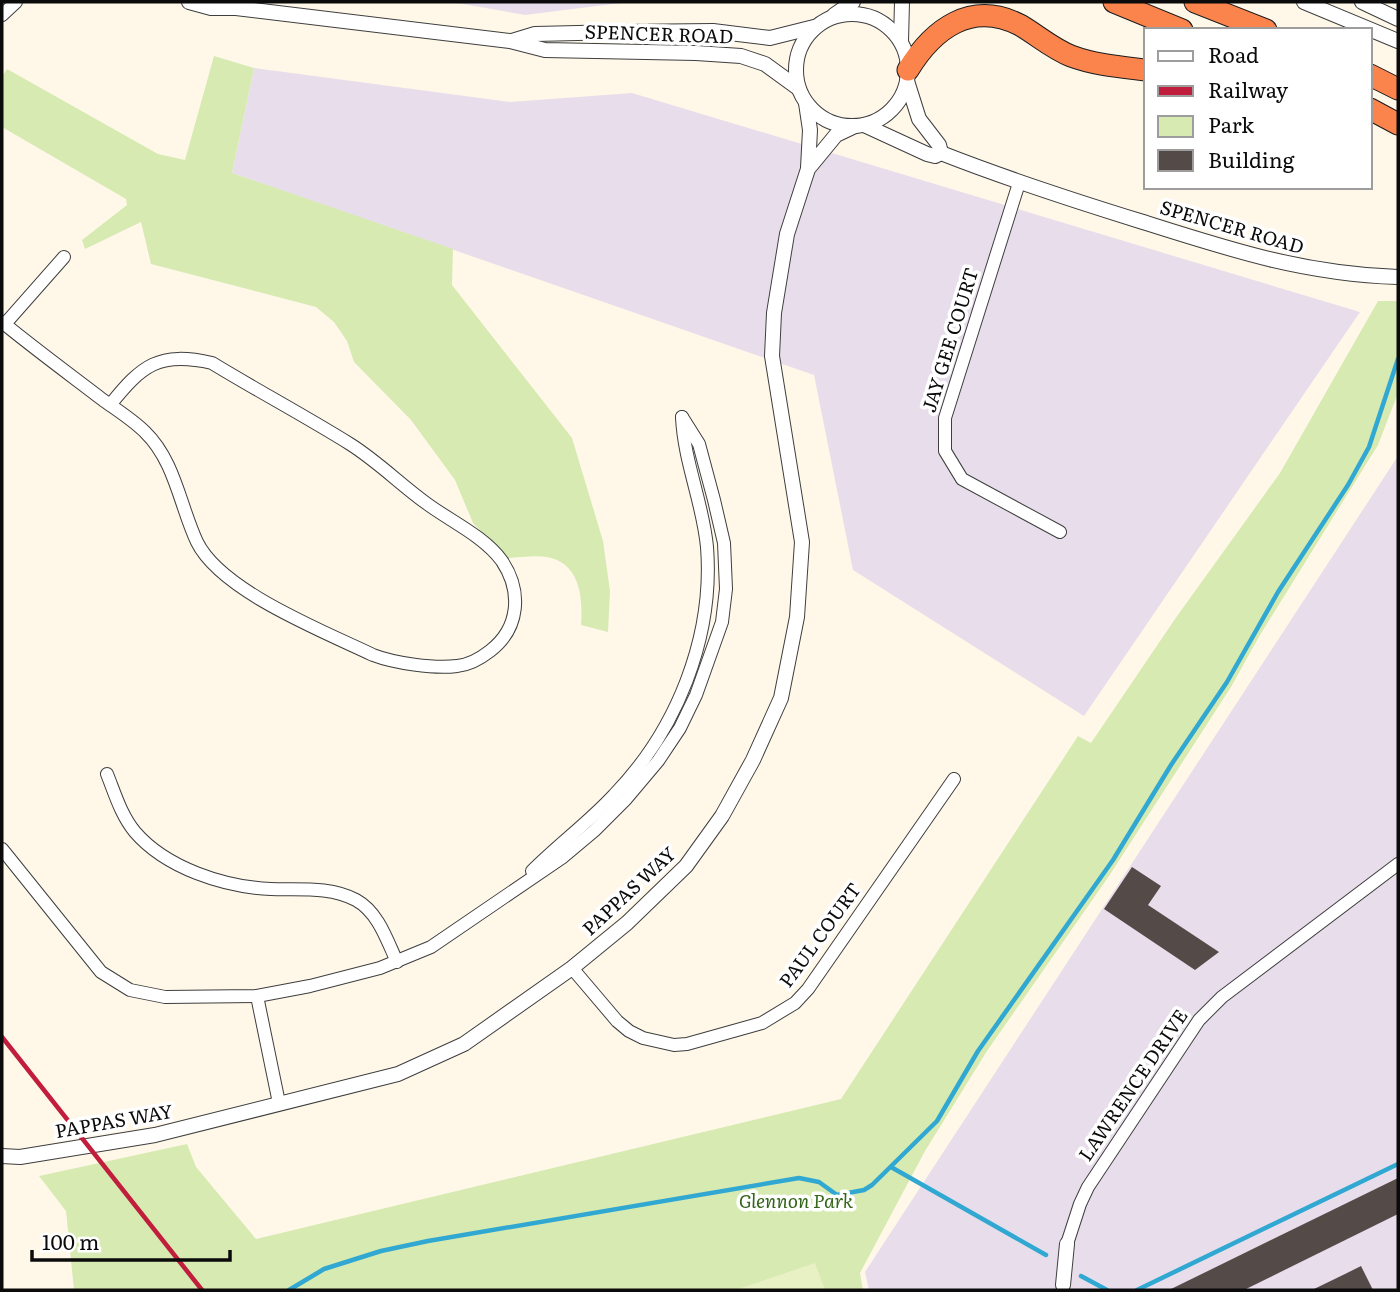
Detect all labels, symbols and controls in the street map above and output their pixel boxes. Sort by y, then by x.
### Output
street label: SPENCER ROAD [584,16,734,50]
legend [1144,28,1372,189]
text: Road [1208,38,1259,69]
text: Railway [1208,73,1289,104]
text: Park [1208,108,1254,139]
text: Building [1208,143,1295,174]
street label: SPENCER ROAD [1157,192,1308,260]
street label: JAY GEE COURT [914,264,984,416]
street label: PAPPAS WAY [575,839,682,941]
street label: PAUL COURT [772,876,867,993]
street label: LAWRENCE DRIVE [1071,1003,1194,1166]
street label: PAPPAS WAY [53,1096,175,1144]
park label: Glennon Park [739,1186,854,1214]
scale bar [32,1218,229,1262]
text: 100 m [42,1225,99,1256]

